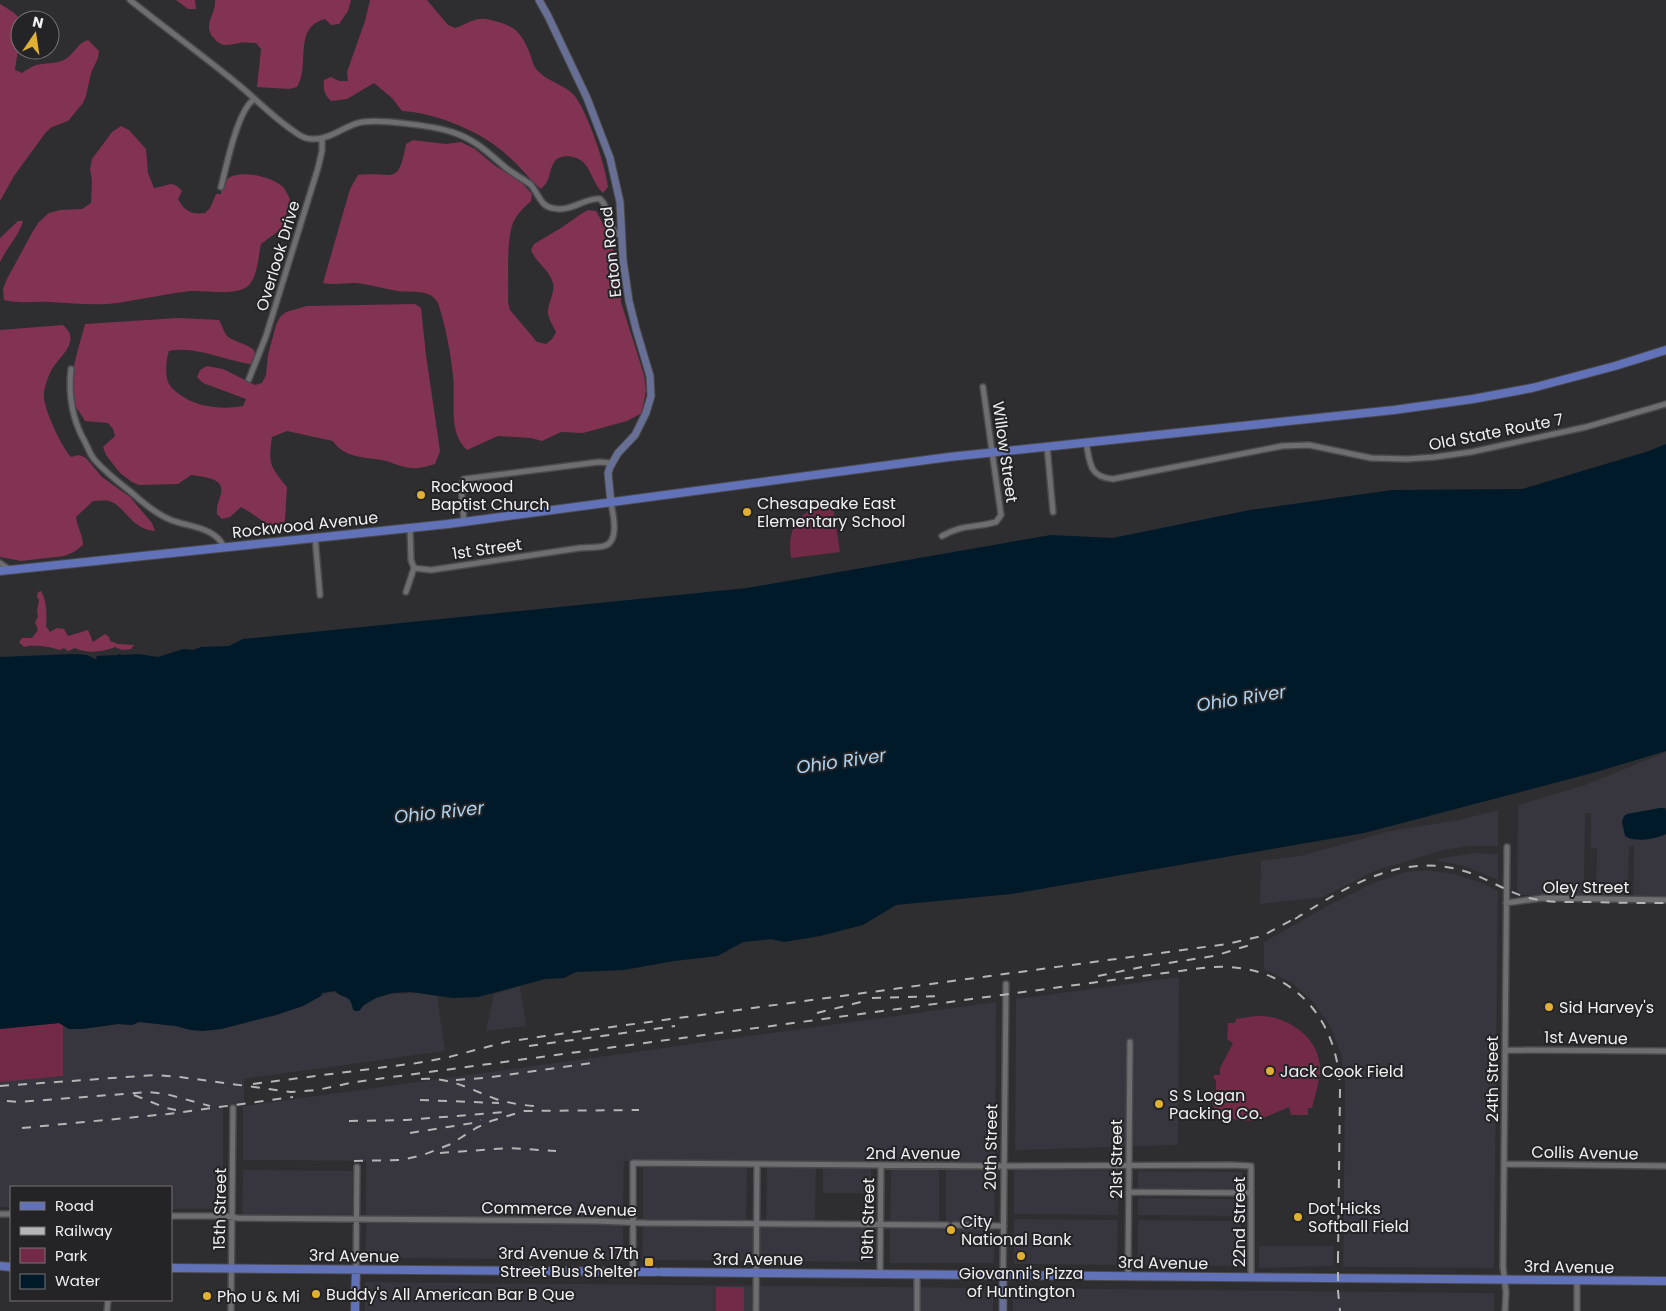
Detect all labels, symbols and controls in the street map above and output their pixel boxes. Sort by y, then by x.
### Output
north arrow [10,10,60,60]
text: N [31,11,45,33]
street label: Overlook Drive [250,198,306,314]
street label: Eaton Road [595,205,627,299]
street label: Willow Street [987,400,1024,504]
street label: Old State Route 7 [1427,408,1566,456]
place label: Rockwood Baptist Church [431,475,549,516]
marker: Rockwood Baptist Church [415,489,427,501]
place label: Chesapeake East Elementary School [757,492,905,533]
street label: Rockwood Avenue [231,506,379,544]
marker: Chesapeake East Elementary School [741,506,753,518]
street label: 1st Street [451,533,524,565]
water label: Ohio River [1194,678,1289,717]
water label: Ohio River [795,742,889,780]
water label: Ohio River [393,795,486,829]
street label: Oley Street [1543,876,1629,899]
place label: Sid Harvey's [1559,996,1654,1019]
marker: Sid Harvey's [1543,1001,1555,1013]
street label: 1st Avenue [1544,1026,1628,1050]
street label: 24th Street [1481,1036,1504,1122]
place label: Jack Cook Field [1280,1060,1404,1083]
marker: Jack Cook Field [1264,1065,1276,1077]
place label: S S Logan Packing Co. [1169,1084,1262,1125]
marker: S S Logan Packing Co. [1153,1098,1165,1110]
street label: 20th Street [979,1103,1003,1190]
street label: 21st Street [1105,1119,1128,1199]
street label: Collis Avenue [1531,1141,1639,1165]
street label: 2nd Avenue [866,1142,960,1165]
street label: 15th Street [208,1167,232,1250]
street label: 19th Street [856,1177,880,1260]
street label: 22nd Street [1228,1177,1251,1267]
legend [10,1186,172,1301]
text: Road [55,1195,94,1216]
street label: Commerce Avenue [481,1196,637,1222]
place label: Dot Hicks Softball Field [1308,1197,1409,1238]
place label: City National Bank [961,1210,1072,1251]
marker: Dot Hicks Softball Field [1292,1211,1304,1223]
text: Railway [55,1220,113,1241]
marker: City National Bank [945,1224,957,1236]
place label: 3rd Avenue & 17th Street Bus Shelter [498,1242,639,1283]
street label: 3rd Avenue [309,1244,400,1268]
text: Park [55,1245,87,1266]
street label: 3rd Avenue [713,1248,803,1271]
marker: Giovanni's Pizza of Huntington [1015,1250,1027,1262]
street label: 3rd Avenue [1118,1251,1209,1275]
street label: 3rd Avenue [1524,1255,1615,1279]
marker: 3rd Avenue & 17th Street Bus Shelter [643,1256,655,1268]
place label: Giovanni's Pizza of Huntington [959,1262,1083,1303]
text: Water [55,1270,101,1291]
place label: Buddy's All American Bar B Que [326,1283,575,1306]
place label: Pho U & Mi [217,1285,300,1308]
marker: Buddy's All American Bar B Que [310,1288,322,1300]
marker: Pho U & Mi [201,1290,213,1302]

